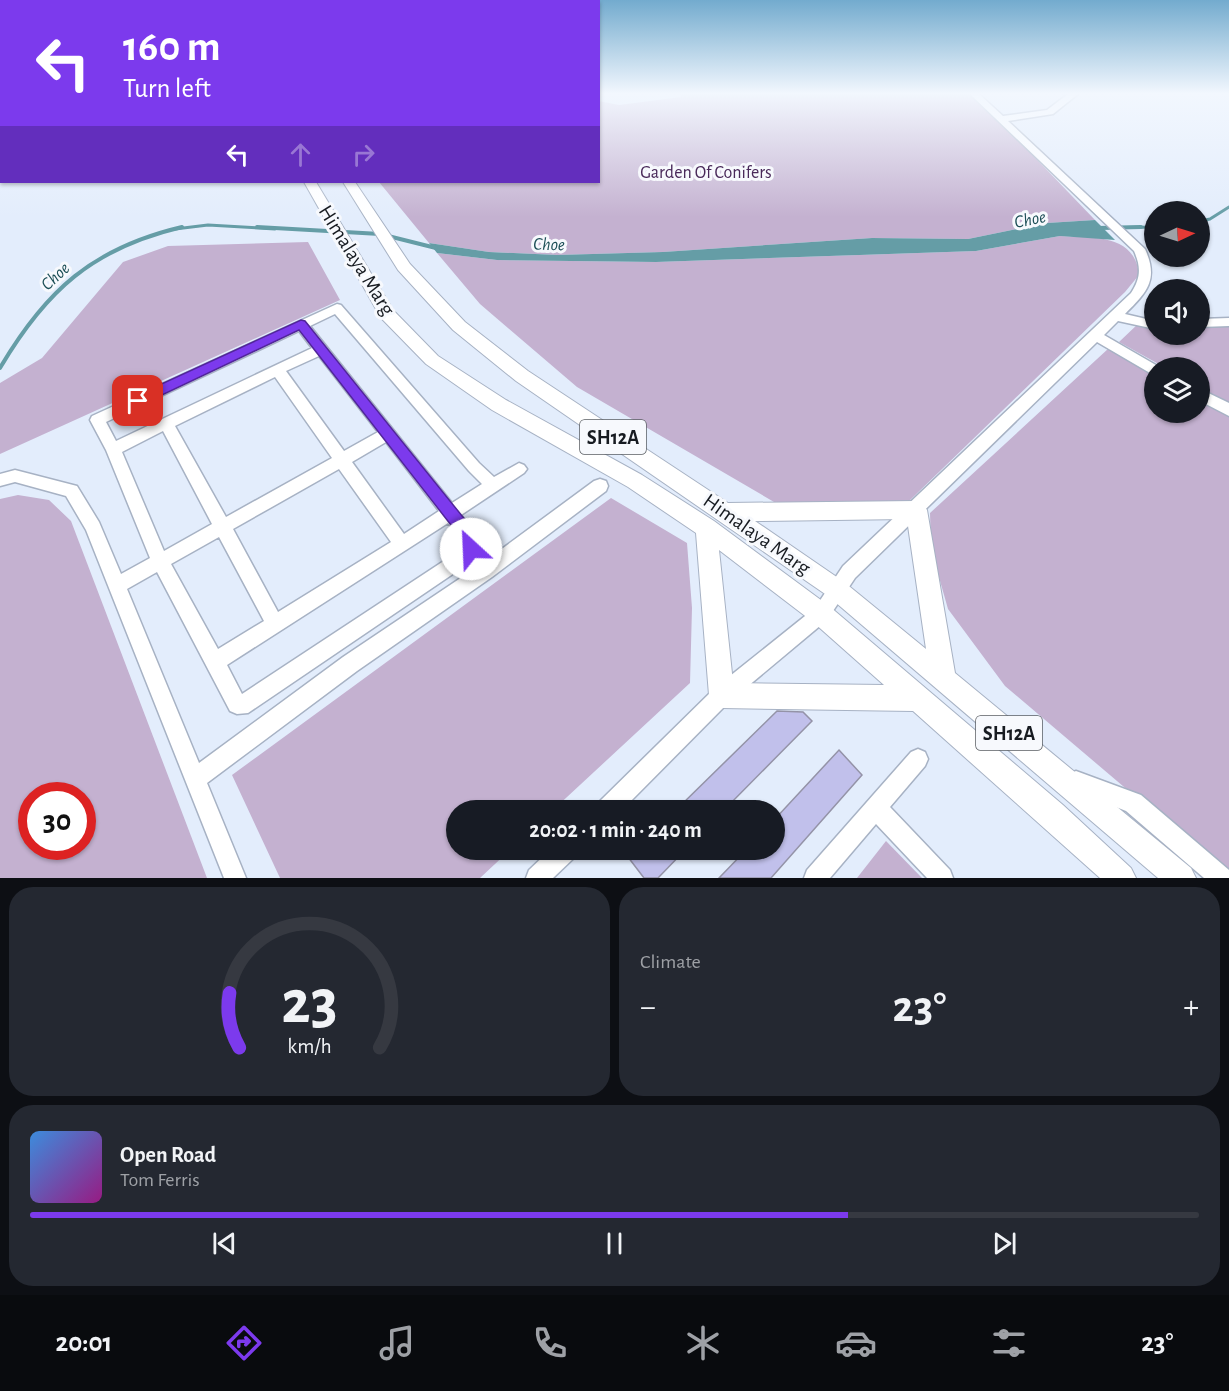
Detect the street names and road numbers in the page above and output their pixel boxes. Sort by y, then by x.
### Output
street label: Himalaya Marg [314,202,399,320]
road number: SH12A [580,420,646,454]
street label: Himalaya Marg [699,490,815,579]
road number: SH12A [976,716,1042,750]

